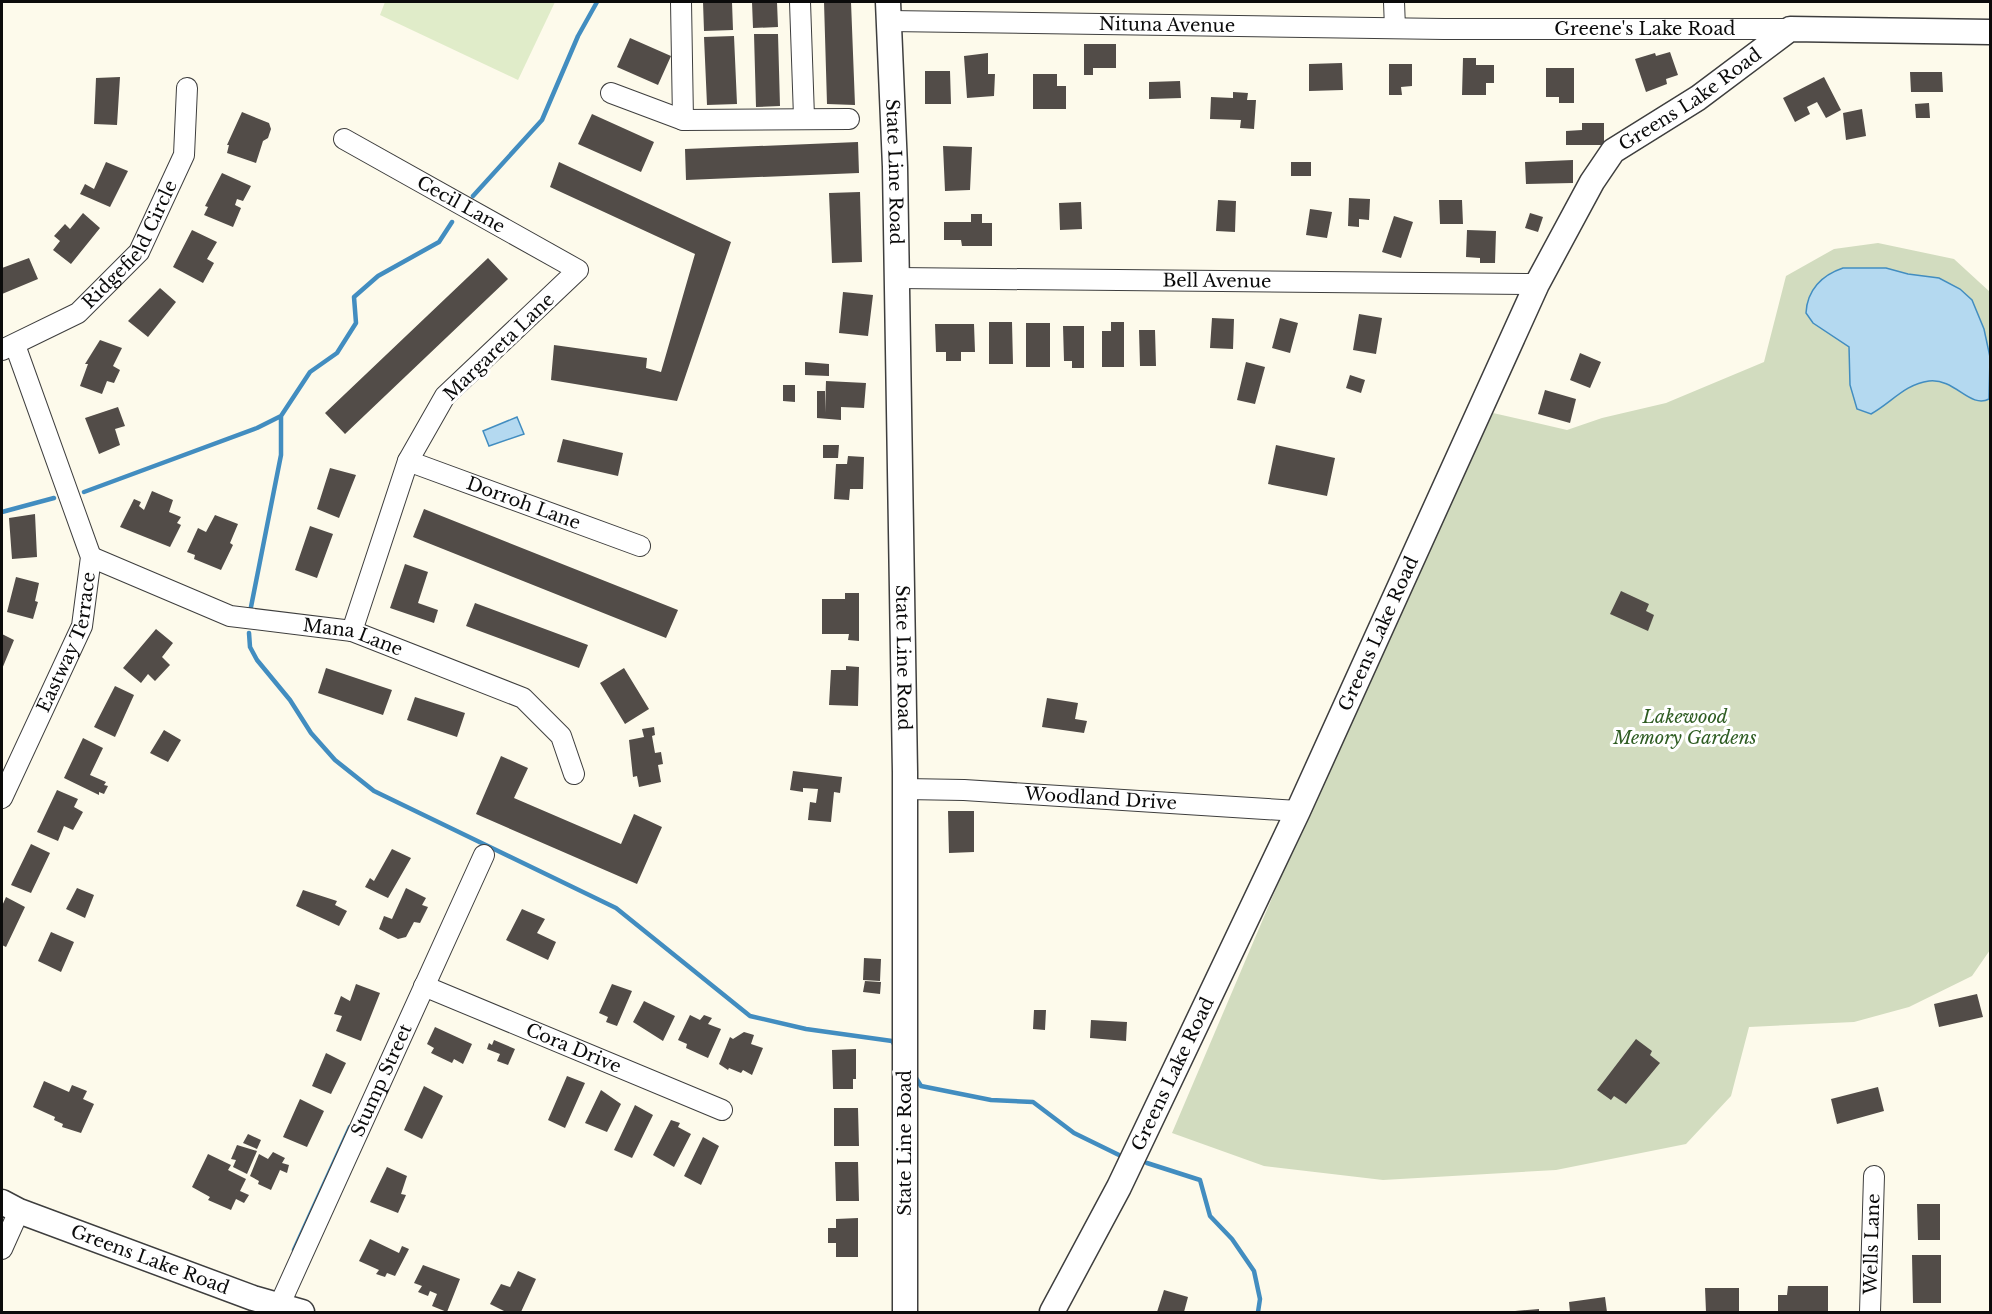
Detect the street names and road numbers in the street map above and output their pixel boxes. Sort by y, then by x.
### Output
street label: Nituna Avenue [1099,13,1235,37]
street label: Greene's Lake Road [1554,18,1736,40]
street label: Greens Lake Road [1615,43,1766,156]
street label: State Line Road [881,99,907,245]
street label: Cecil Lane [413,171,509,238]
street label: Ridgefield Circle [78,177,182,313]
street label: Bell Avenue [1162,269,1272,293]
street label: Margareta Lane [439,289,559,405]
street label: Dorroh Lane [463,472,584,534]
street label: Greens Lake Road [1334,553,1423,714]
street label: Eastway Terrace [32,571,100,716]
street label: State Line Road [891,585,915,731]
street label: Mana Lane [302,614,406,661]
street label: Woodland Drive [1023,783,1178,814]
street label: Greens Lake Road [1127,994,1219,1154]
street label: Cora Drive [523,1019,625,1078]
street label: Stump Street [347,1020,417,1140]
street label: State Line Road [894,1070,916,1216]
street label: Wells Lane [1859,1193,1884,1296]
street label: Greens Lake Road [68,1220,232,1299]

